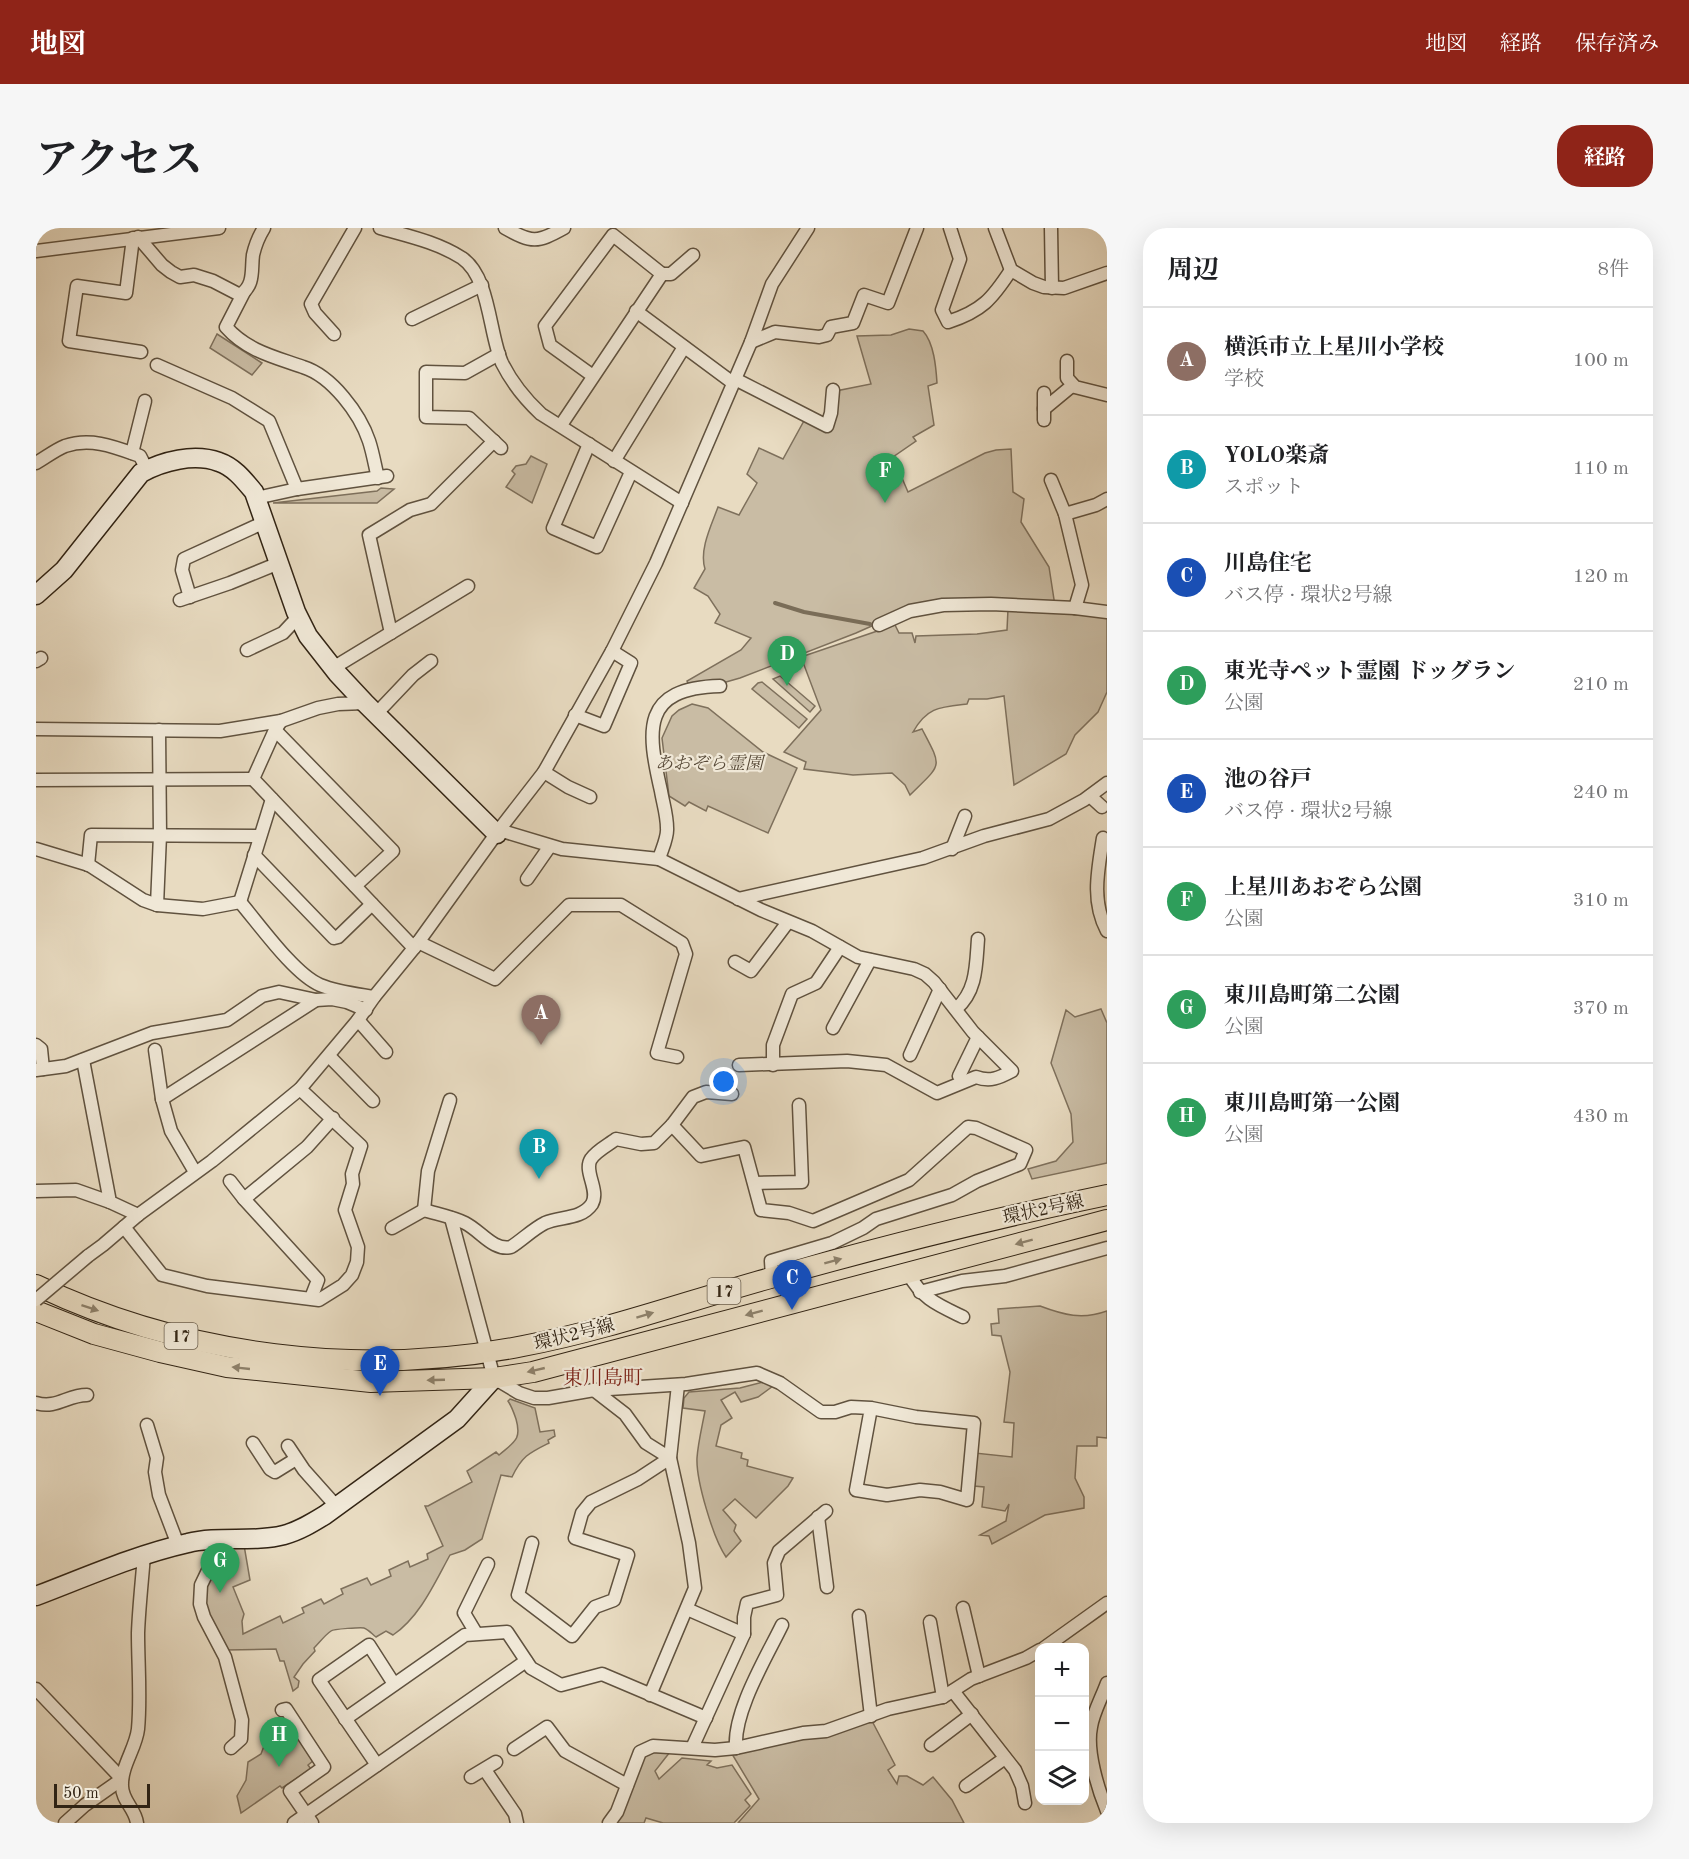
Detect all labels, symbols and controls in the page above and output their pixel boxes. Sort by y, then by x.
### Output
text: 地図 [30,32,86,60]
text: 地図 [1425,34,1467,55]
text: 経路 [1500,34,1542,55]
text: 保存済み [1575,34,1659,55]
button: 経路 [1557,125,1653,187]
text: アクセス [36,141,203,183]
text: 周辺 [1167,258,1219,284]
text: 8件 [1597,260,1629,280]
text: 横浜市立上星川小学校 [1224,337,1444,359]
text: A [1179,351,1194,371]
text: 100 m [1573,351,1629,371]
text: 学校 [1224,370,1264,390]
text: YOLO楽斎 [1224,445,1329,467]
pin: F [866,454,904,503]
text: B [1179,459,1194,479]
text: 110 m [1573,459,1629,479]
text: スポット [1224,478,1304,498]
text: 川島住宅 [1224,553,1312,575]
text: C [1180,567,1193,587]
text: 120 m [1573,567,1629,587]
text: バス停 · 環状2号線 [1224,586,1392,606]
pin: D [768,636,807,686]
text: 東光寺ペット霊園 ドッグラン [1224,661,1515,683]
text: D [1179,675,1194,695]
text: 210 m [1573,675,1629,695]
text: 公園 [1224,694,1264,714]
park label: あおぞら霊園 [655,754,766,773]
text: 池の谷戸 [1224,769,1312,791]
text: E [1180,783,1193,803]
text: 240 m [1573,783,1629,803]
text: バス停 · 環状2号線 [1224,802,1392,822]
text: 上星川あおぞら公園 [1224,877,1422,899]
text: F [1180,891,1193,911]
text: 310 m [1573,891,1629,911]
text: 公園 [1224,910,1264,930]
text: 東川島町第二公園 [1224,985,1400,1007]
pin: A [522,996,560,1045]
text: G [1179,999,1194,1019]
text: 370 m [1573,999,1629,1019]
text: 公園 [1224,1018,1264,1038]
your location [709,1067,738,1096]
text: 東川島町第一公園 [1224,1093,1400,1115]
text: H [1178,1107,1195,1127]
text: 430 m [1573,1107,1629,1127]
text: 公園 [1224,1126,1264,1146]
pin: B [520,1130,558,1179]
street label: 環状2号線 [1001,1191,1085,1227]
one-way arrow [1015,1238,1033,1247]
one-way arrow [824,1256,842,1265]
pin: C [772,1260,812,1310]
road number: 17 [708,1278,740,1304]
one-way arrow [81,1304,99,1313]
one-way arrow [745,1309,763,1318]
one-way arrow [636,1310,654,1319]
street label: 環状2号線 [532,1314,616,1354]
road number: 17 [164,1323,198,1349]
pin: E [360,1346,400,1396]
one-way arrow [232,1364,251,1373]
one-way arrow [527,1366,545,1376]
district label: 東川島町 [563,1367,643,1389]
one-way arrow [426,1375,445,1385]
pin: G [200,1544,240,1593]
map controls [1035,1643,1089,1805]
button: + [1035,1643,1089,1697]
button: − [1035,1697,1089,1751]
pin: H [260,1718,298,1767]
button: layers [1035,1751,1089,1805]
scale bar [54,1781,150,1808]
text: 50 m [63,1786,99,1802]

